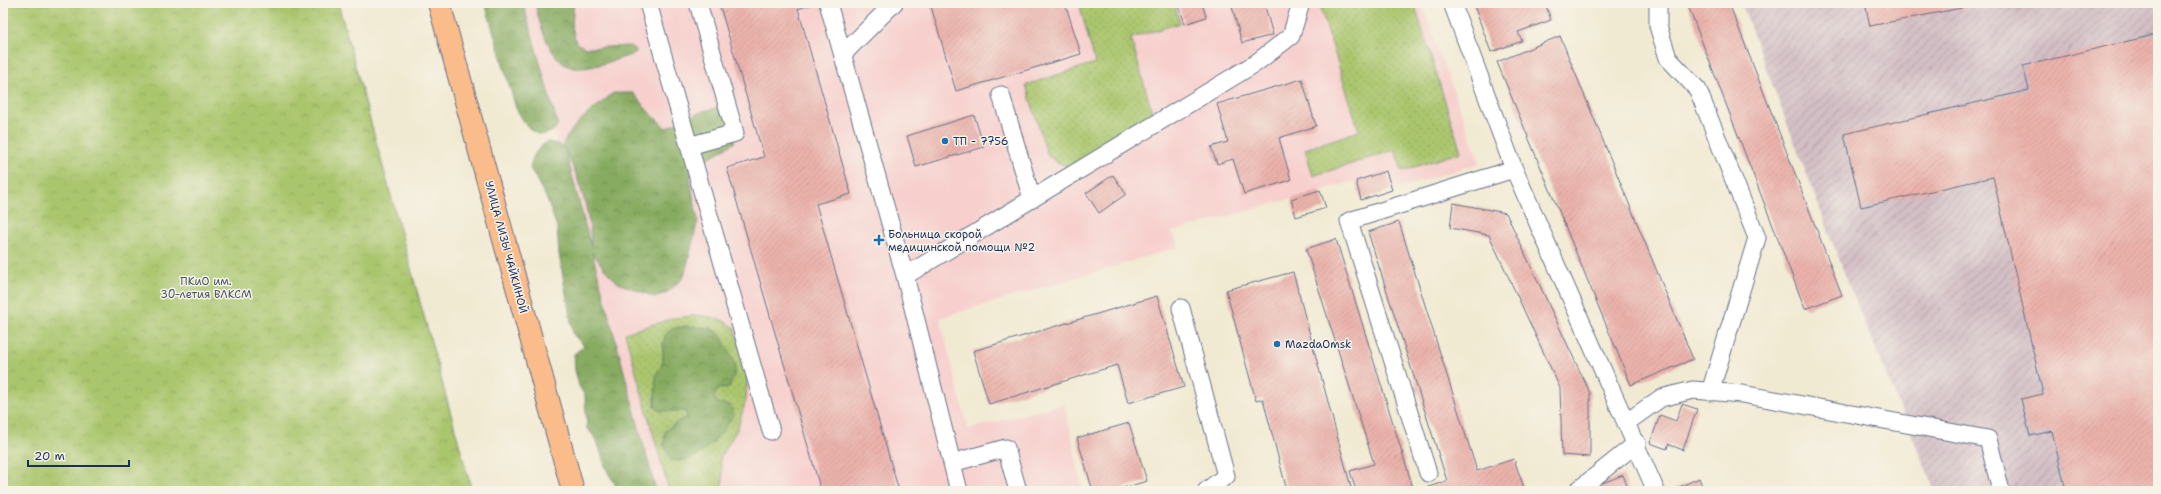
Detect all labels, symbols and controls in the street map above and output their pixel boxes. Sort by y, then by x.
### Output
place label: ТП - 7756 [953,134,1009,149]
marker: ТП - 7756 [940,136,950,146]
street label: УЛИЦА ЛИЗЫ ЧАЙКИНОЙ [481,179,532,315]
place label: Больница скорой медицинской помощи №2 [888,227,1035,255]
marker: Больница скорой медицинской помощи №2 [873,234,885,246]
park label: ПКиО им. 30-летия ВЛКСМ [160,274,252,302]
place label: MazdaOmsk [1285,337,1351,352]
marker: MazdaOmsk [1272,339,1282,349]
scale bar [28,442,129,468]
text: 20 m [34,448,65,464]

